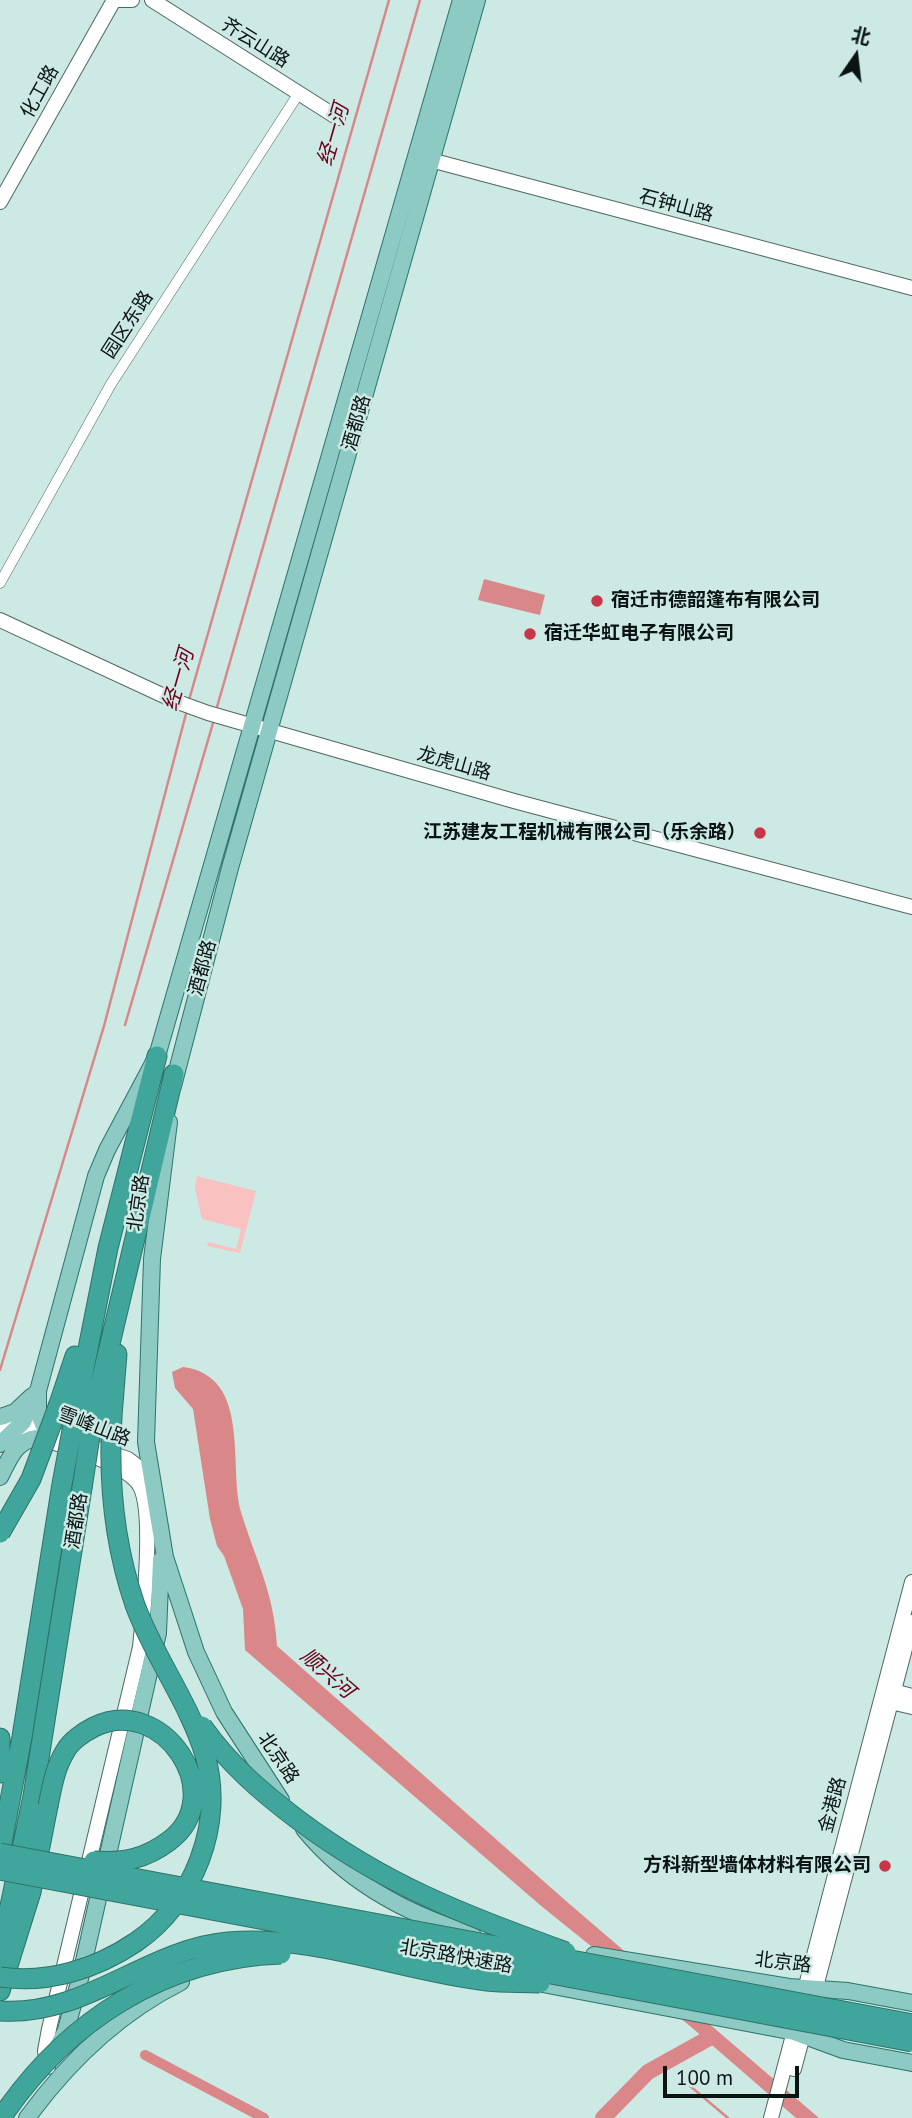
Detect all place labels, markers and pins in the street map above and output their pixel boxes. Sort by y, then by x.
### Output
place label: 宿迁市德韶篷布有限公司 [611,590,820,612]
marker: 宿迁市德韶篷布有限公司 [589,593,605,609]
place label: 宿迁华虹电子有限公司 [544,623,734,645]
marker: 宿迁华虹电子有限公司 [522,626,538,642]
place label: 江苏建友工程机械有限公司（乐余路） [423,822,746,844]
marker: 江苏建友工程机械有限公司（乐余路） [752,825,768,841]
place label: 方科新型墙体材料有限公司 [643,1855,871,1877]
marker: 方科新型墙体材料有限公司 [877,1858,893,1874]

